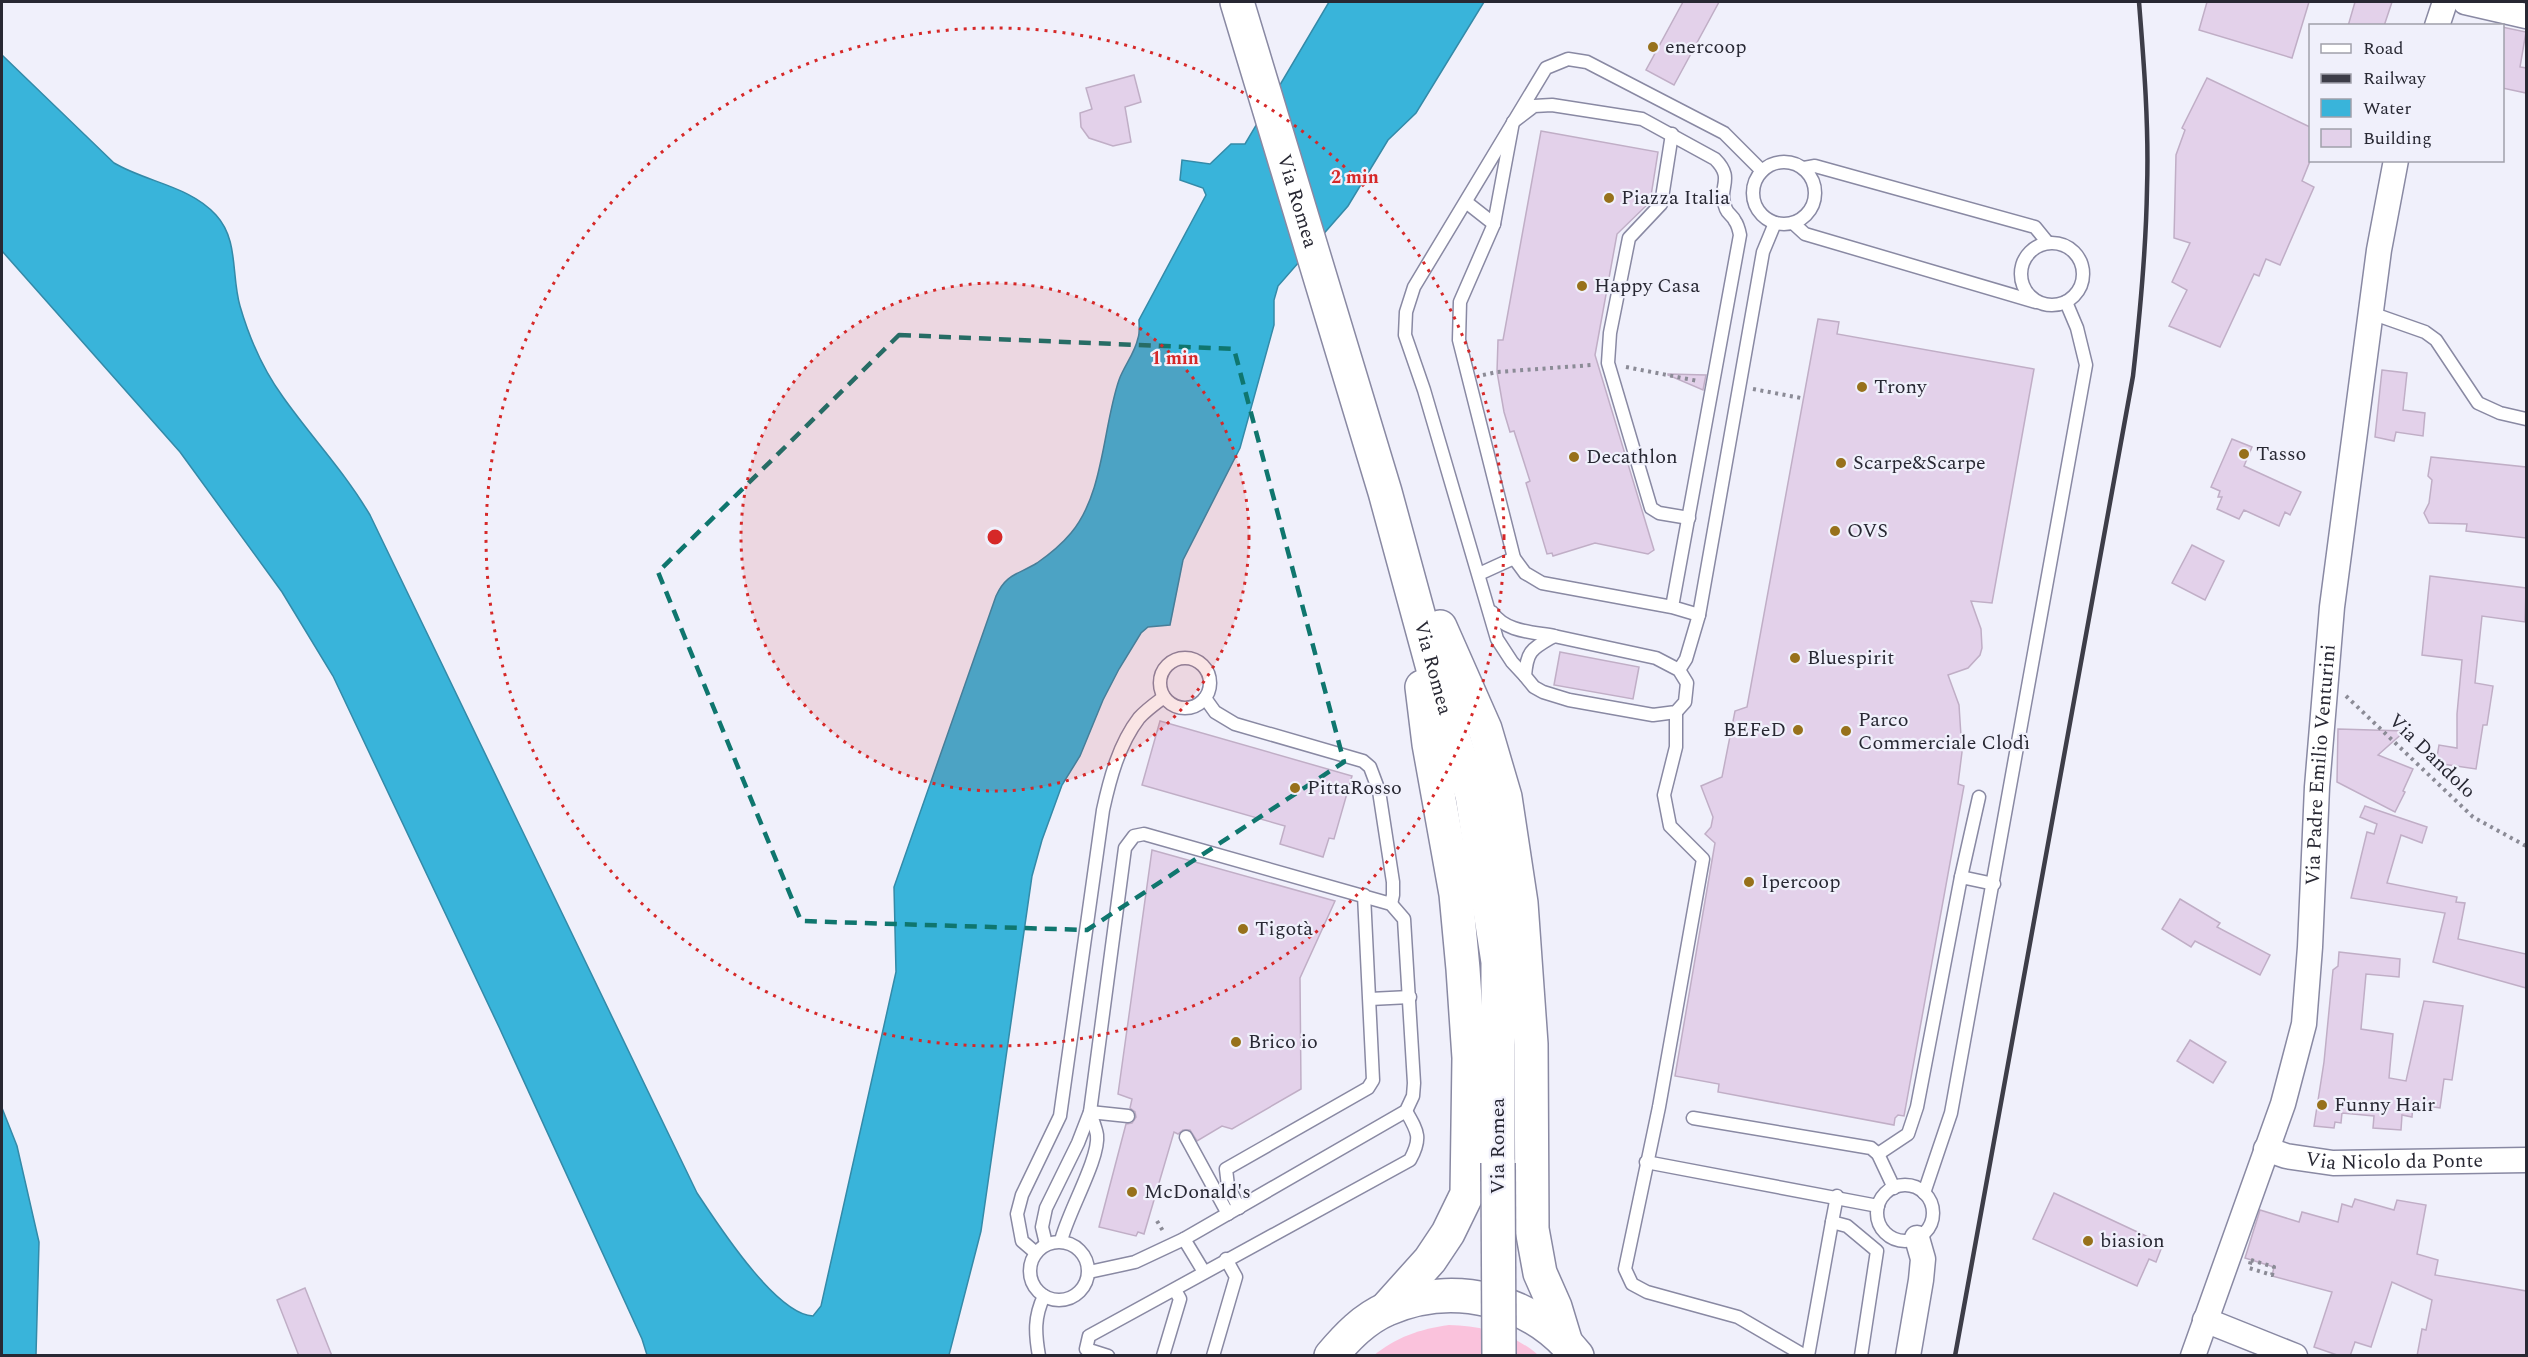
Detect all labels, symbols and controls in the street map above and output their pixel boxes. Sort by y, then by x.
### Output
legend [2309,24,2504,162]
place label: enercoop [1665,32,1747,62]
text: Road [2363,35,2404,62]
marker: enercoop [1646,40,1660,54]
text: Railway [2363,65,2427,92]
text: Water [2363,95,2411,122]
text: Building [2363,125,2432,152]
street label: Via Romea [1269,151,1326,252]
text: 2 min [1331,164,1379,191]
place label: Piazza Italia [1621,183,1730,213]
marker: Piazza Italia [1602,191,1616,205]
place label: Happy Casa [1594,271,1700,301]
marker: Happy Casa [1575,279,1589,293]
text: 1 min [1151,345,1199,372]
place label: Trony [1874,372,1928,402]
marker: Trony [1855,380,1869,394]
place label: Tasso [2256,439,2306,469]
place label: Decathlon [1586,442,1678,472]
marker: Tasso [2237,447,2251,461]
place label: Scarpe&Scarpe [1853,448,1986,478]
marker: Decathlon [1567,450,1581,464]
marker: Scarpe&Scarpe [1834,456,1848,470]
place label: OVS [1847,516,1888,546]
marker: OVS [1828,524,1842,538]
centre of rings [985,527,1005,547]
street label: Via Romea [1406,617,1460,719]
place label: Bluespirit [1807,643,1894,673]
street label: Via Padre Emilio Venturini [2298,643,2344,886]
marker: Bluespirit [1788,651,1802,665]
place label: Parco Commerciale Clodì [1858,705,2030,758]
street label: Via Dandolo [2382,707,2482,805]
place label: BEFeD [1723,715,1786,745]
marker: BEFeD [1791,723,1805,737]
marker: Parco Commerciale Clodì [1839,724,1853,738]
place label: PittaRosso [1307,773,1402,803]
marker: PittaRosso [1288,781,1302,795]
place label: Ipercoop [1761,867,1840,897]
marker: Ipercoop [1742,875,1756,889]
place label: Tigotà [1255,914,1313,944]
marker: Tigotà [1236,922,1250,936]
place label: Brico io [1248,1027,1318,1057]
marker: Brico io [1229,1035,1243,1049]
place label: Funny Hair [2334,1090,2435,1120]
street label: Via Romea [1483,1097,1513,1194]
marker: Funny Hair [2315,1098,2329,1112]
street label: Via Nicolo da Ponte [2303,1144,2483,1178]
place label: McDonald's [1144,1177,1251,1207]
marker: McDonald's [1125,1185,1139,1199]
place label: biasion [2100,1226,2165,1256]
marker: biasion [2081,1234,2095,1248]

